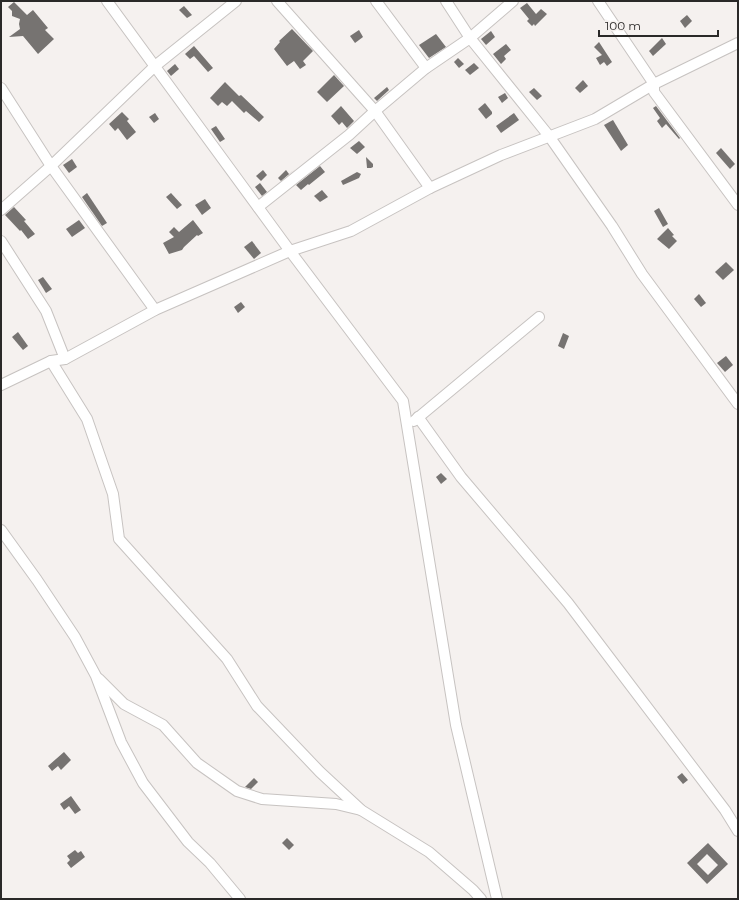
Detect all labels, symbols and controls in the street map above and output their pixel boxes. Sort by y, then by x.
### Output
scale bar [599,12,718,38]
text: 100 m [605,18,641,33]

